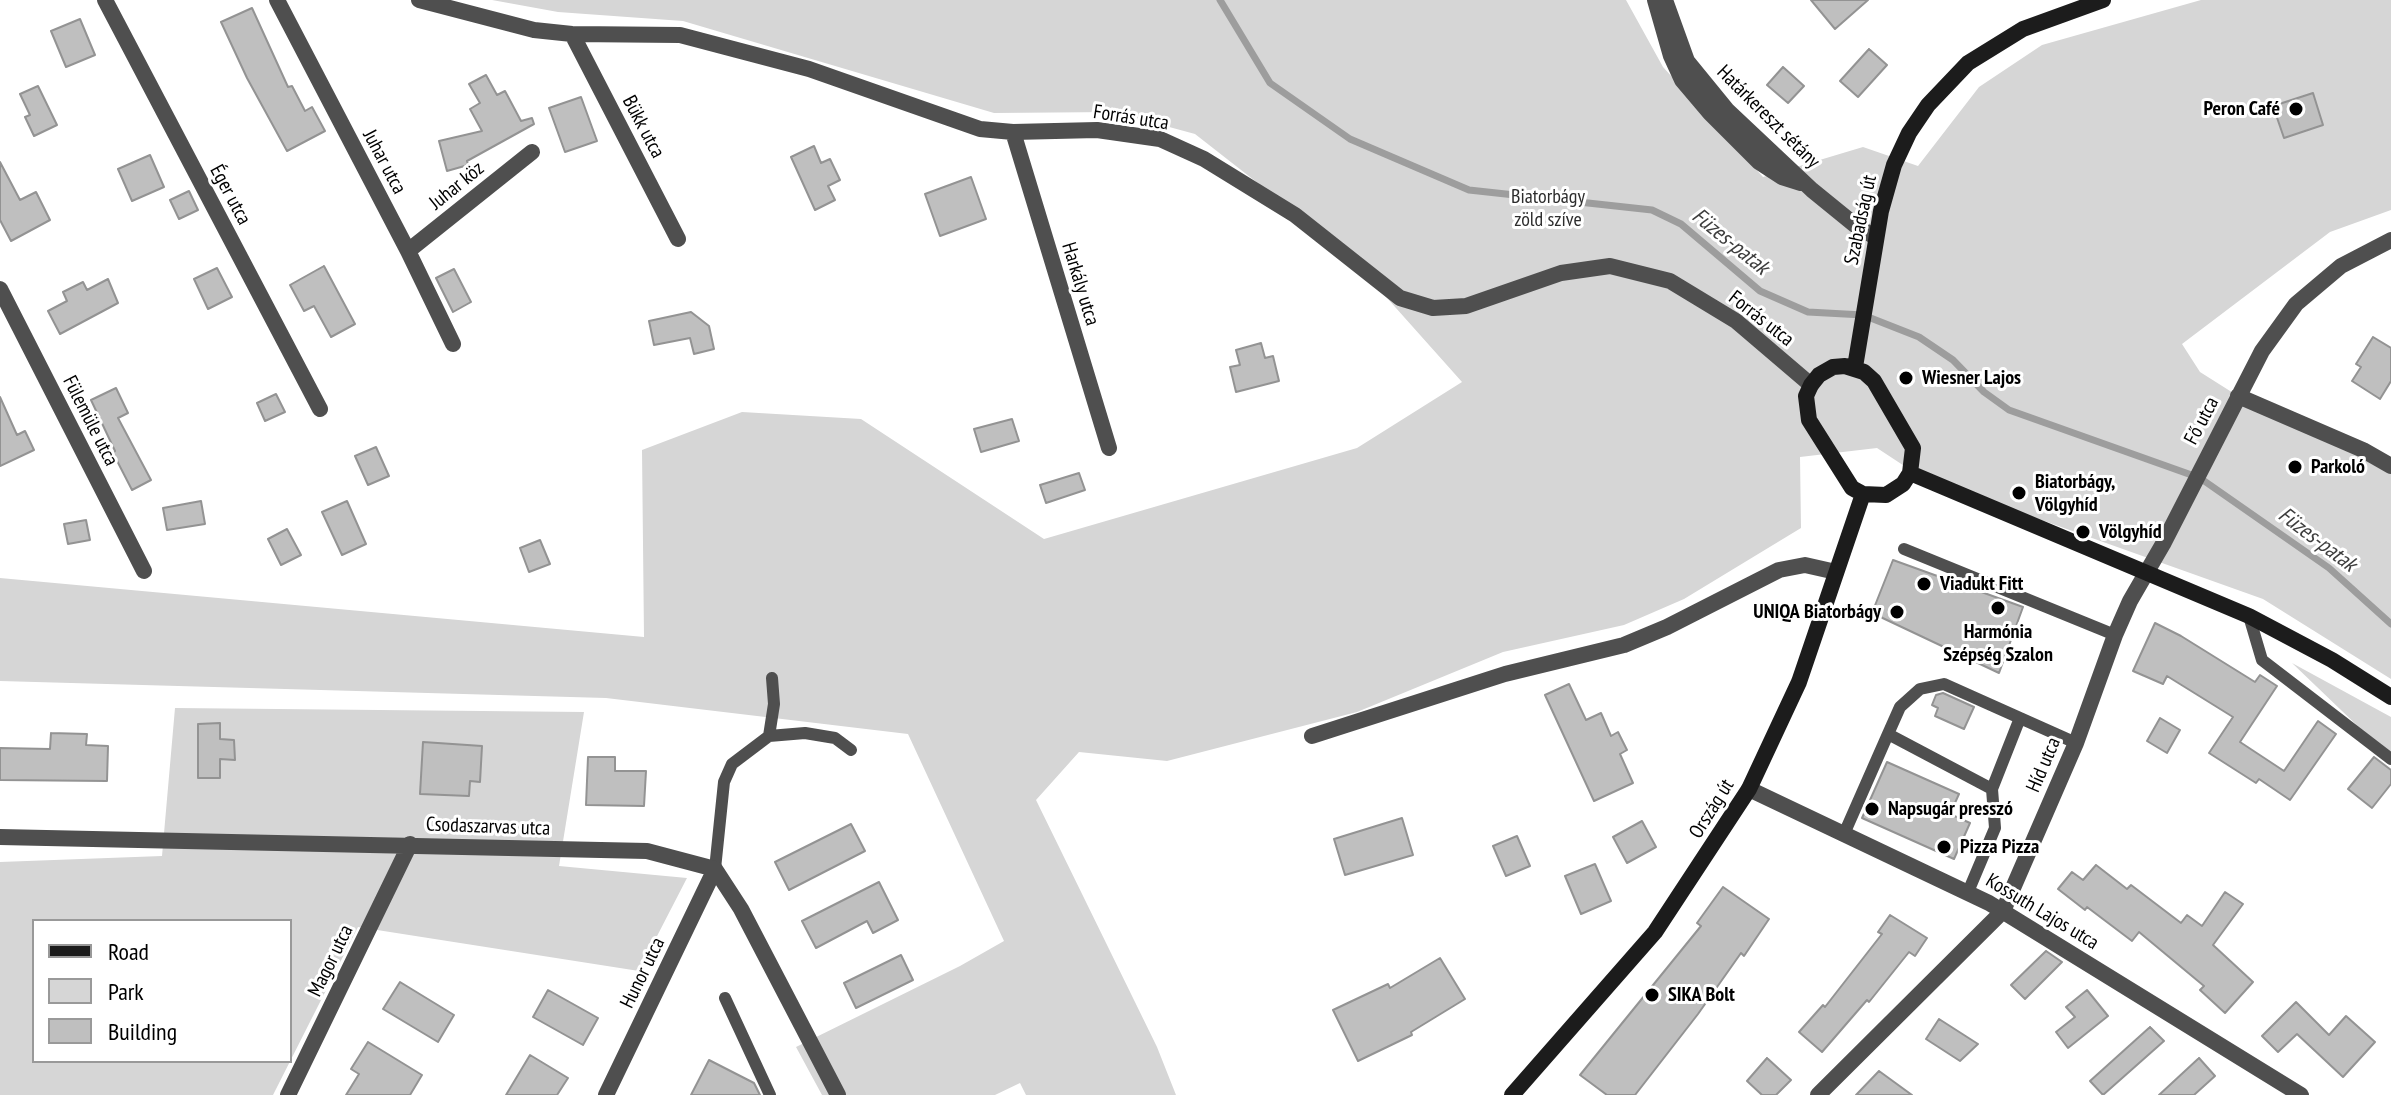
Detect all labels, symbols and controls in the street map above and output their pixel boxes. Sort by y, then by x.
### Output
street label: Határkereszt sétány [1712,61,1824,173]
street label: Bükk utca [617,92,669,162]
place label: Peron Café [2204,97,2280,121]
street label: Forrás utca [1092,100,1170,136]
marker: Peron Café [2287,100,2305,118]
street label: Juhar utca [357,126,411,198]
street label: Juhar köz [425,157,489,215]
street label: Éger utca [204,161,256,229]
street label: Szabadság út [1840,173,1882,267]
park label: Biatorbágy zöld szíve [1511,185,1585,232]
water label: Füzes-patak [1686,203,1774,281]
street label: Harkály utca [1056,240,1104,328]
street label: Forrás utca [1724,286,1798,352]
place label: Wiesner Lajos [1922,366,2021,390]
marker: Wiesner Lajos [1897,369,1915,387]
street label: Fülemüle utca [57,372,123,470]
street label: Fő utca [2180,393,2224,449]
place label: Parkoló [2311,455,2365,479]
marker: Parkoló [2286,458,2304,476]
place label: Biatorbágy, Völgyhíd [2035,470,2115,517]
marker: Biatorbágy, Völgyhíd [2010,484,2028,502]
water label: Füzes-patak [2273,502,2361,578]
place label: Völgyhíd [2099,520,2162,544]
marker: Völgyhíd [2074,523,2092,541]
place label: Viadukt Fitt [1940,572,2023,596]
marker: Viadukt Fitt [1915,575,1933,593]
marker: Harmónia Szépség Szalon [1989,599,2007,617]
place label: UNIQA Biatorbágy [1753,600,1881,624]
marker: UNIQA Biatorbágy [1888,603,1906,621]
place label: Harmónia Szépség Szalon [1943,620,2053,667]
street label: Híd utca [2022,734,2066,796]
street label: Ország út [1684,775,1740,843]
place label: Napsugár presszó [1888,797,2013,821]
marker: Napsugár presszó [1863,800,1881,818]
street label: Csodaszarvas utca [425,813,551,841]
place label: Pizza Pizza [1960,835,2039,859]
marker: Pizza Pizza [1935,838,1953,856]
street label: Kossuth Lajos utca [1981,869,2103,955]
legend [32,919,292,1063]
street label: Magor utca [303,921,359,1001]
street label: Hunor utca [616,934,670,1012]
text: Road [108,936,149,967]
text: Park [108,976,144,1007]
place label: SIKA Bolt [1668,983,1735,1007]
marker: SIKA Bolt [1643,986,1661,1004]
text: Building [108,1016,177,1047]

